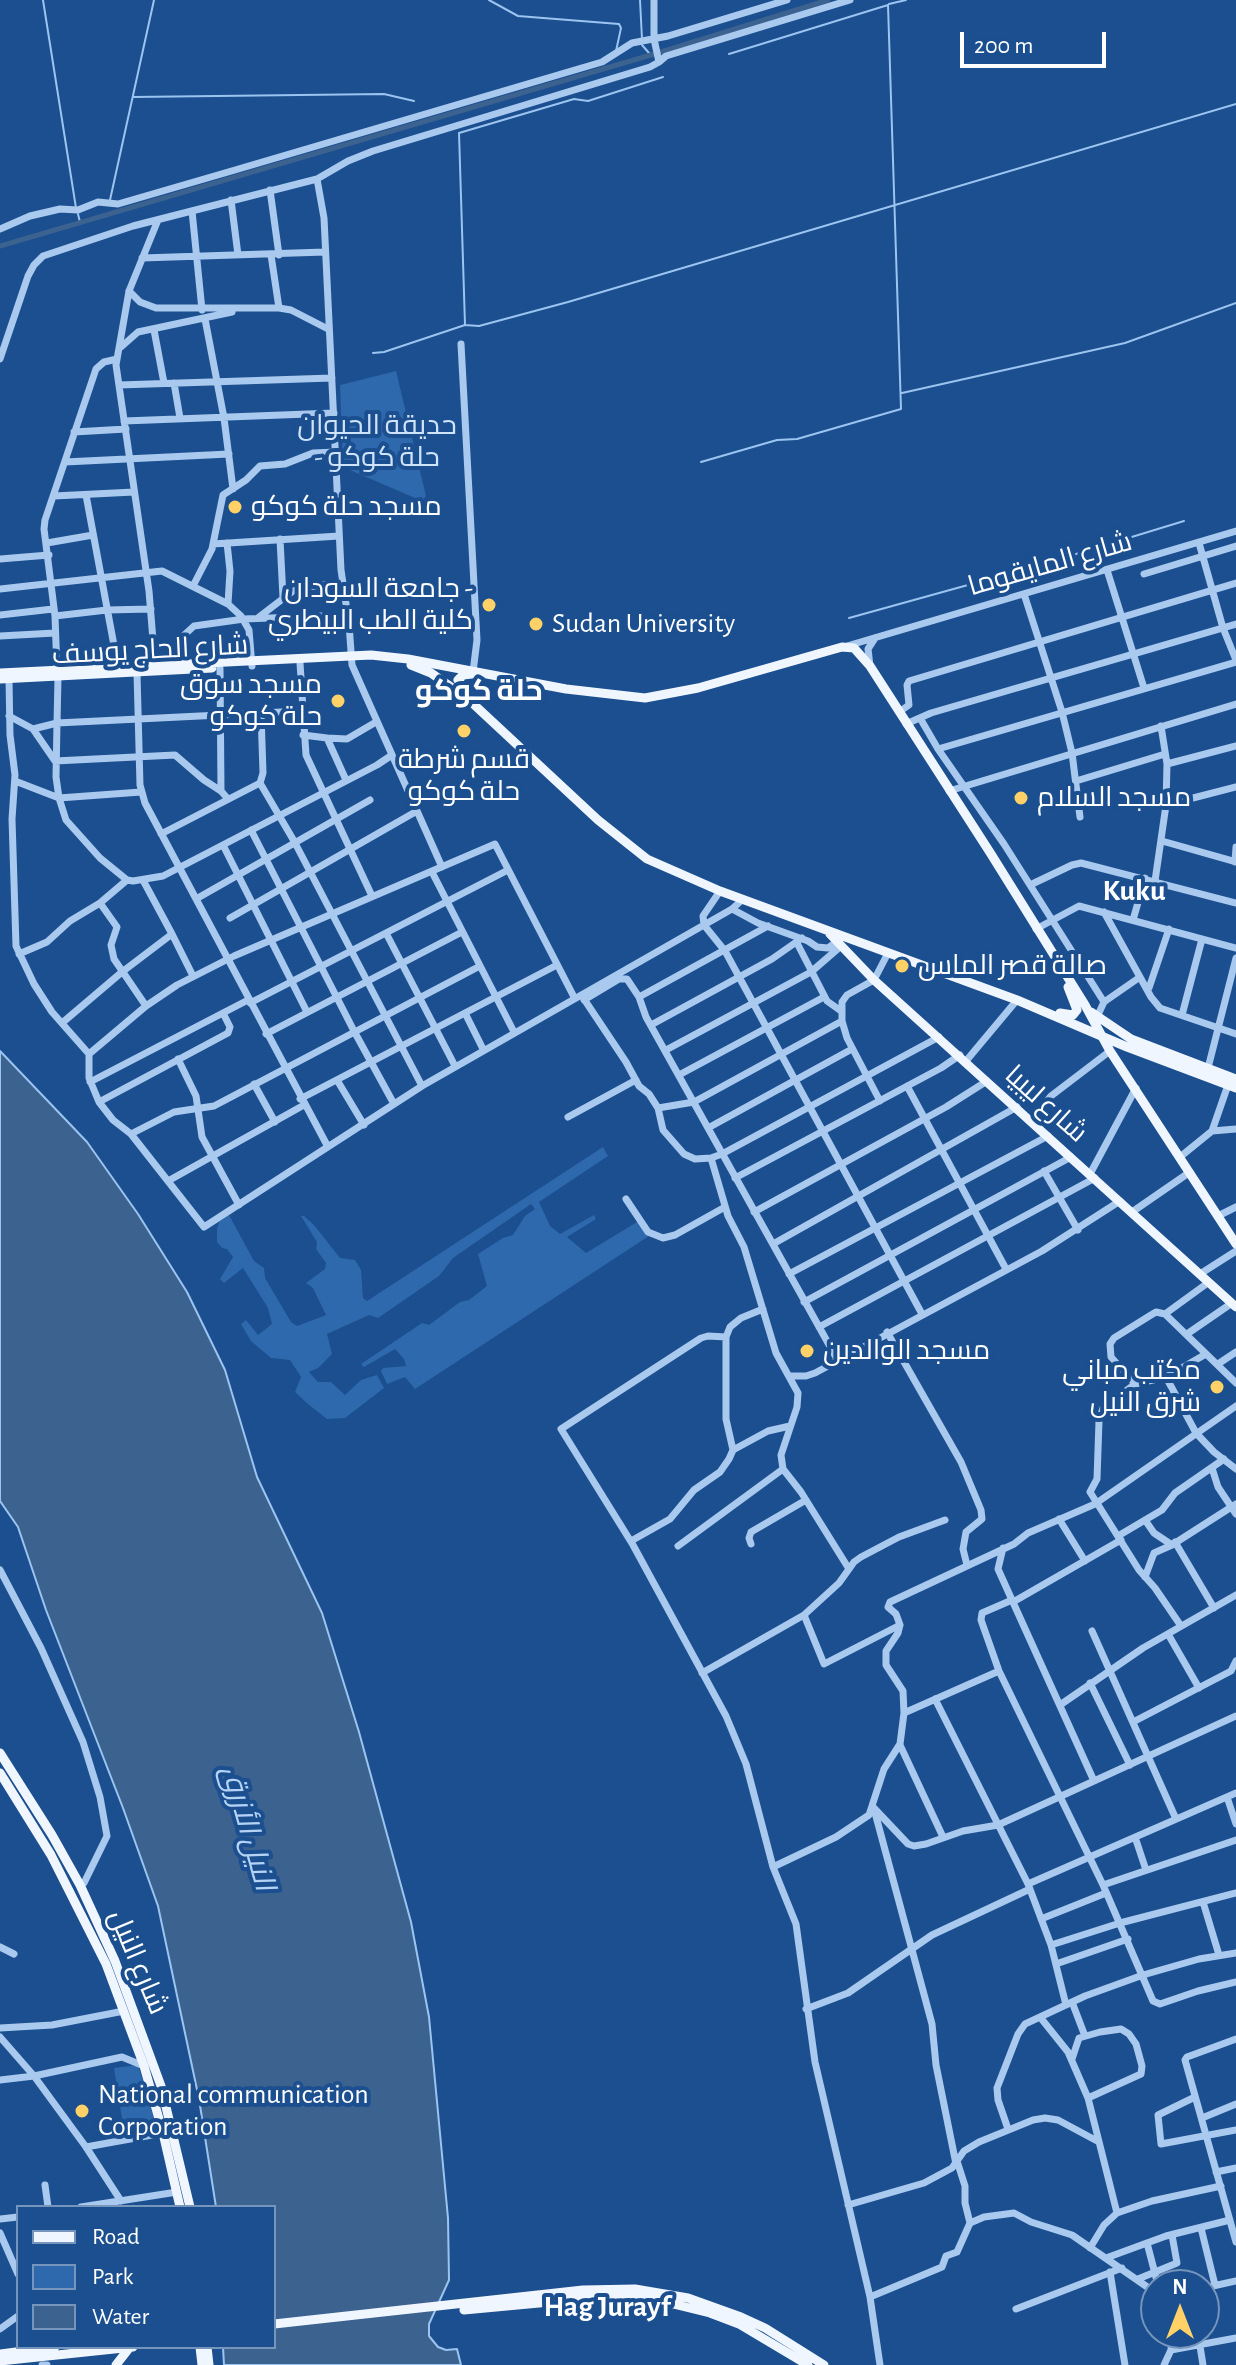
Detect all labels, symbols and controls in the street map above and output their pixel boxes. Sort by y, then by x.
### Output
scale bar [964,16,1110,66]
text: 200 m [974,34,1033,58]
park label: حديقة الحيوان - حلة كوكو [297,409,457,475]
place label: مسجد حلة كوكو [251,490,442,524]
marker: مسجد حلة كوكو [226,498,244,516]
street label: شارع المايقوما [964,525,1136,603]
place label: جامعة السودان - كلية الطب البيطري [268,572,473,638]
marker: جامعة السودان - كلية الطب البيطري [480,596,498,614]
place label: Sudan University [552,607,735,641]
marker: Sudan University [527,615,545,633]
street label: شارع الحاج يوسف [51,628,249,672]
place label: مسجد سوق حلة كوكو [180,668,322,734]
district label: حلة كوكو [415,673,543,709]
marker: مسجد سوق حلة كوكو [329,692,347,710]
marker: قسم شرطة حلة كوكو [455,722,473,740]
place label: قسم شرطة حلة كوكو [398,743,530,809]
place label: مسجد السلام [1037,781,1191,815]
marker: مسجد السلام [1012,789,1030,807]
district label: Kuku [1102,873,1166,909]
place label: صالة قصر الماس [918,949,1107,983]
marker: صالة قصر الماس [893,957,911,975]
street label: شارع ليبيا [998,1058,1094,1150]
place label: مسجد الوالدين [823,1334,990,1368]
marker: مسجد الوالدين [798,1342,816,1360]
place label: مكتب مباني شرق النيل [1062,1354,1201,1420]
marker: مكتب مباني شرق النيل [1208,1378,1226,1396]
water label: النيل الأزرق [213,1761,283,1895]
street label: شارع النيل [101,1905,175,2019]
place label: National communication Corporation [98,2078,369,2144]
marker: National communication Corporation [73,2102,91,2120]
legend [16,2205,276,2349]
text: Road [92,2225,140,2249]
text: Park [92,2265,133,2289]
north arrow [1140,2269,1220,2349]
text: N [1172,2276,1188,2298]
district label: Hag Jurayf [543,2289,671,2325]
text: Water [92,2305,149,2329]

